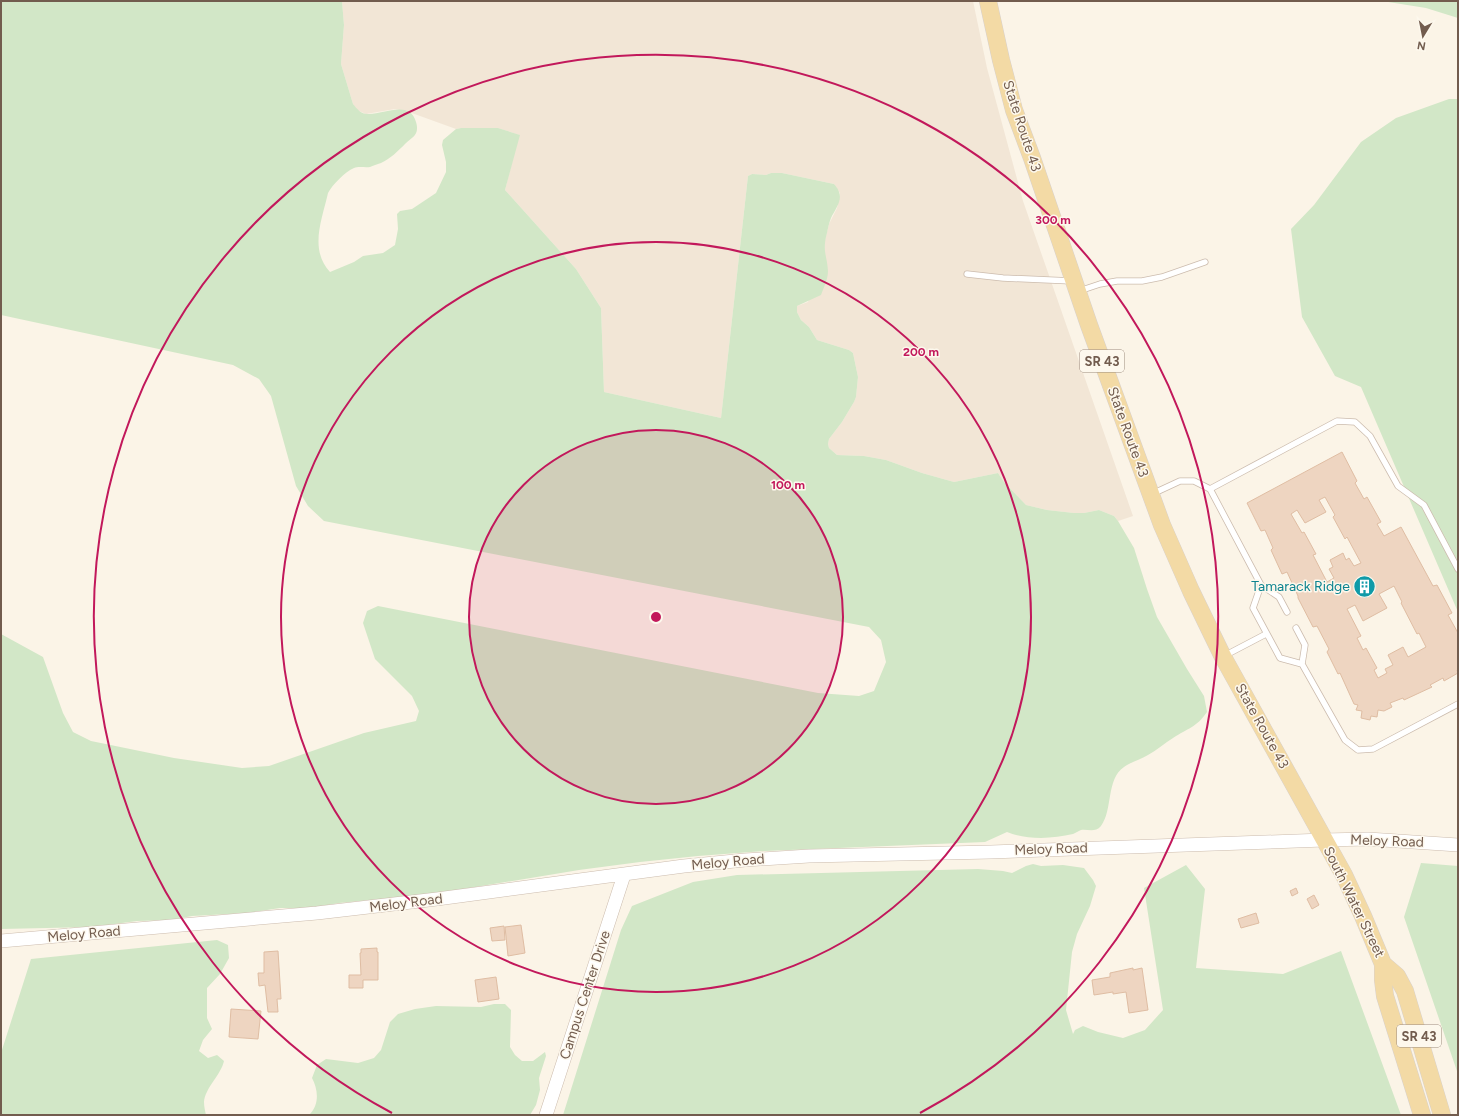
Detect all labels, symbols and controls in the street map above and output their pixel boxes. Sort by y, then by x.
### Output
north arrow [1403,16,1443,56]
text: N [1416,38,1427,52]
street label: State Route 43 [999,78,1045,174]
text: 300 m [1035,213,1071,227]
text: 200 m [903,345,939,359]
road number: SR 43 [1080,350,1124,372]
street label: State Route 43 [1104,385,1152,479]
text: 100 m [771,478,805,492]
building icon: Tamarack Ridge [1352,573,1378,599]
place label: Tamarack Ridge [1251,578,1350,595]
centre of rings [649,610,663,624]
street label: State Route 43 [1232,680,1292,772]
street label: Meloy Road [1350,831,1424,851]
street label: Meloy Road [1014,839,1088,859]
street label: South Water Street [1320,844,1388,960]
street label: Meloy Road [691,850,765,874]
street label: Meloy Road [368,890,444,916]
street label: Meloy Road [47,922,121,946]
street label: Campus Center Drive [556,928,614,1061]
road number: SR 43 [1397,1025,1441,1047]

